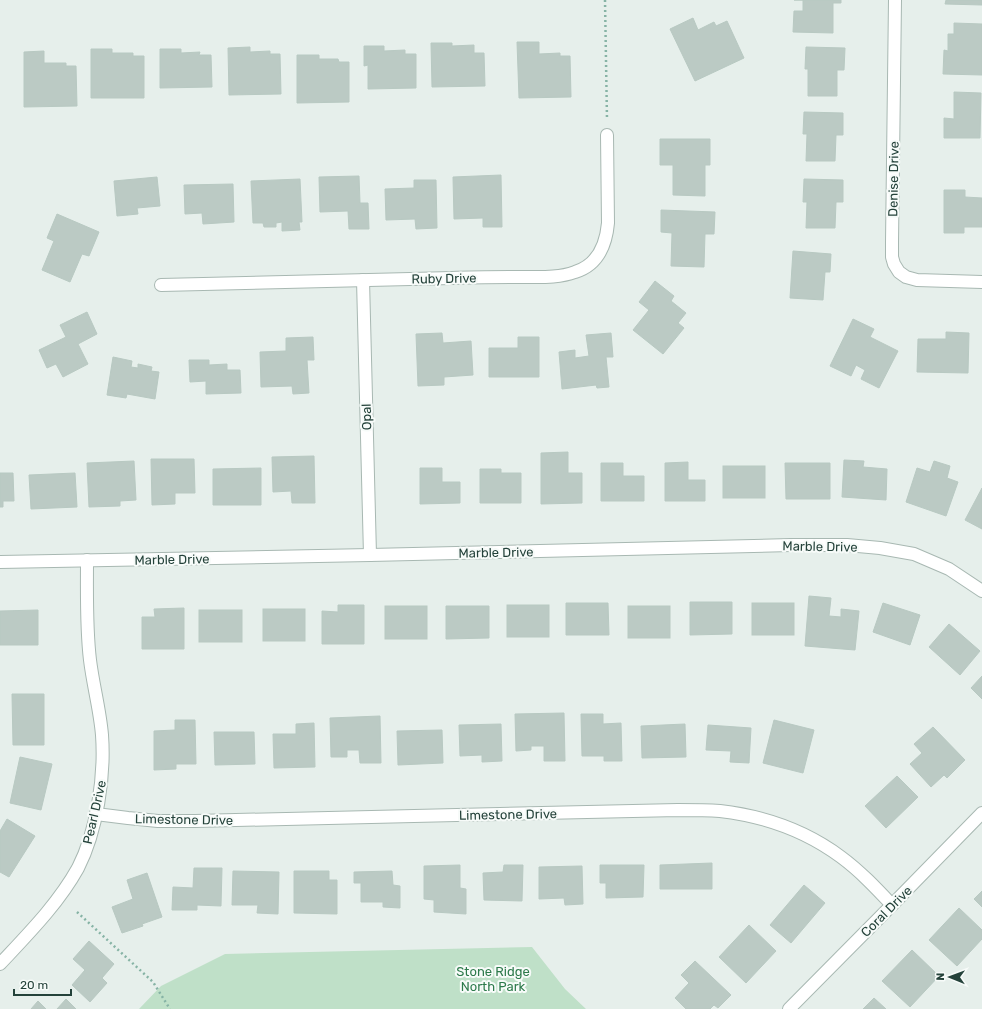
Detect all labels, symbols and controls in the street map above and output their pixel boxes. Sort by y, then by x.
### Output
street label: Denise Drive [885,141,902,217]
street label: Ruby Drive [411,270,477,287]
street label: Opal [359,403,374,431]
street label: Marble Drive [782,538,858,555]
street label: Marble Drive [458,544,534,561]
street label: Marble Drive [134,551,210,568]
street label: Pearl Drive [80,779,109,846]
street label: Limestone Drive [459,806,557,823]
street label: Limestone Drive [135,811,233,828]
street label: Coral Drive [858,883,915,940]
north arrow [930,957,970,997]
park label: Stone Ridge North Park [456,964,530,994]
scale bar [14,971,71,997]
text: N [934,973,947,981]
text: 20 m [20,978,48,992]

